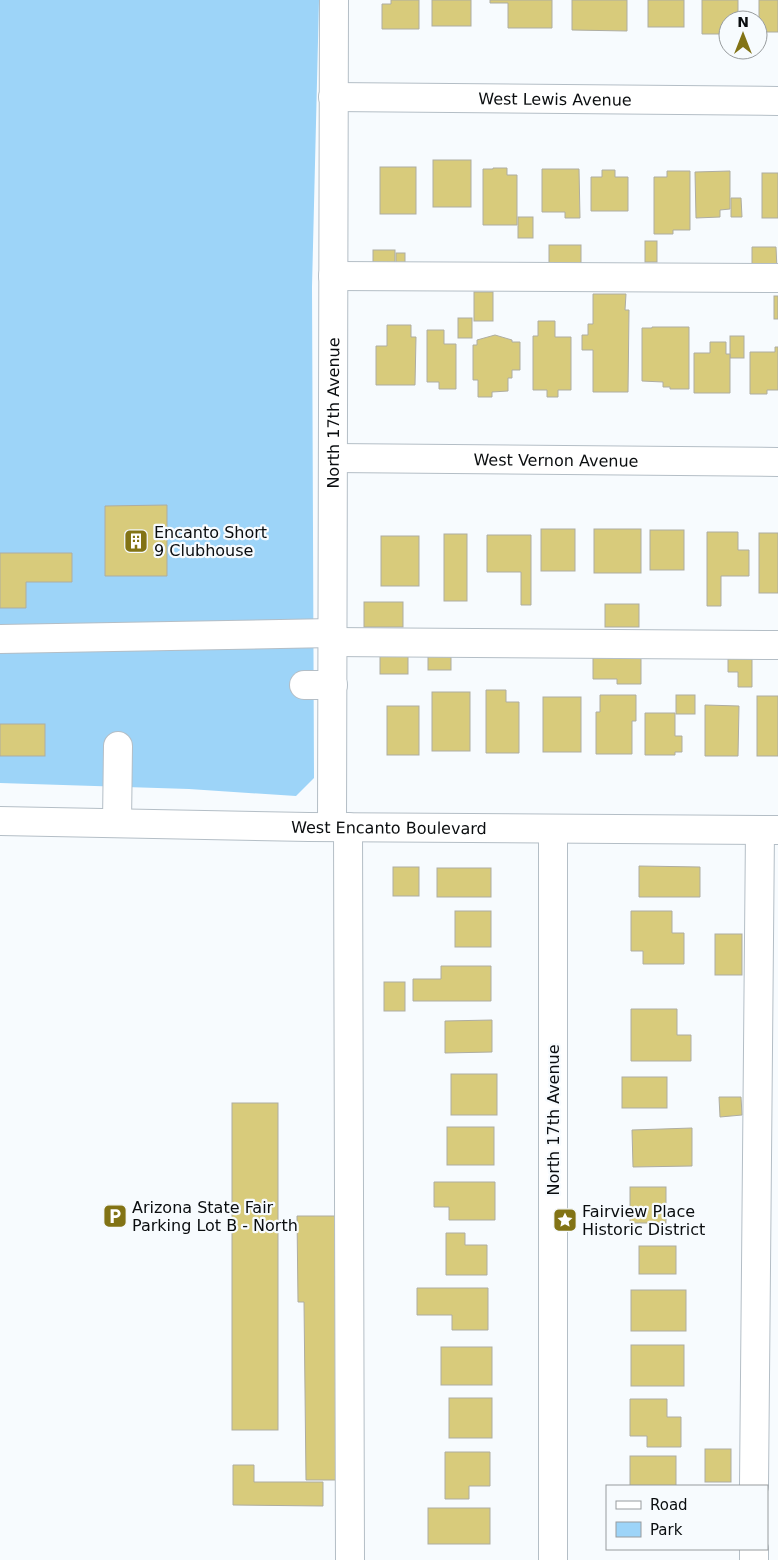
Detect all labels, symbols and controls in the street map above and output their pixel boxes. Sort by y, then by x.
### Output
north arrow [718,10,768,60]
text: N [737,14,749,30]
street label: West Lewis Avenue [478,89,632,110]
street label: North 17th Avenue [324,337,343,489]
street label: West Vernon Avenue [473,450,639,471]
place label: Encanto Short 9 Clubhouse [154,523,267,560]
building icon: Encanto Short 9 Clubhouse [123,528,149,554]
street label: West Encanto Boulevard [291,818,487,838]
street label: North 17th Avenue [544,1044,563,1196]
place label: Arizona State Fair Parking Lot B - North [132,1198,298,1235]
place label: Fairview Place Historic District [582,1202,705,1239]
parking icon: Arizona State Fair Parking Lot B - North [102,1203,128,1229]
place icon: Fairview Place Historic District [552,1207,578,1233]
legend [606,1485,768,1550]
text: Road [650,1496,688,1514]
text: Park [650,1521,683,1539]

